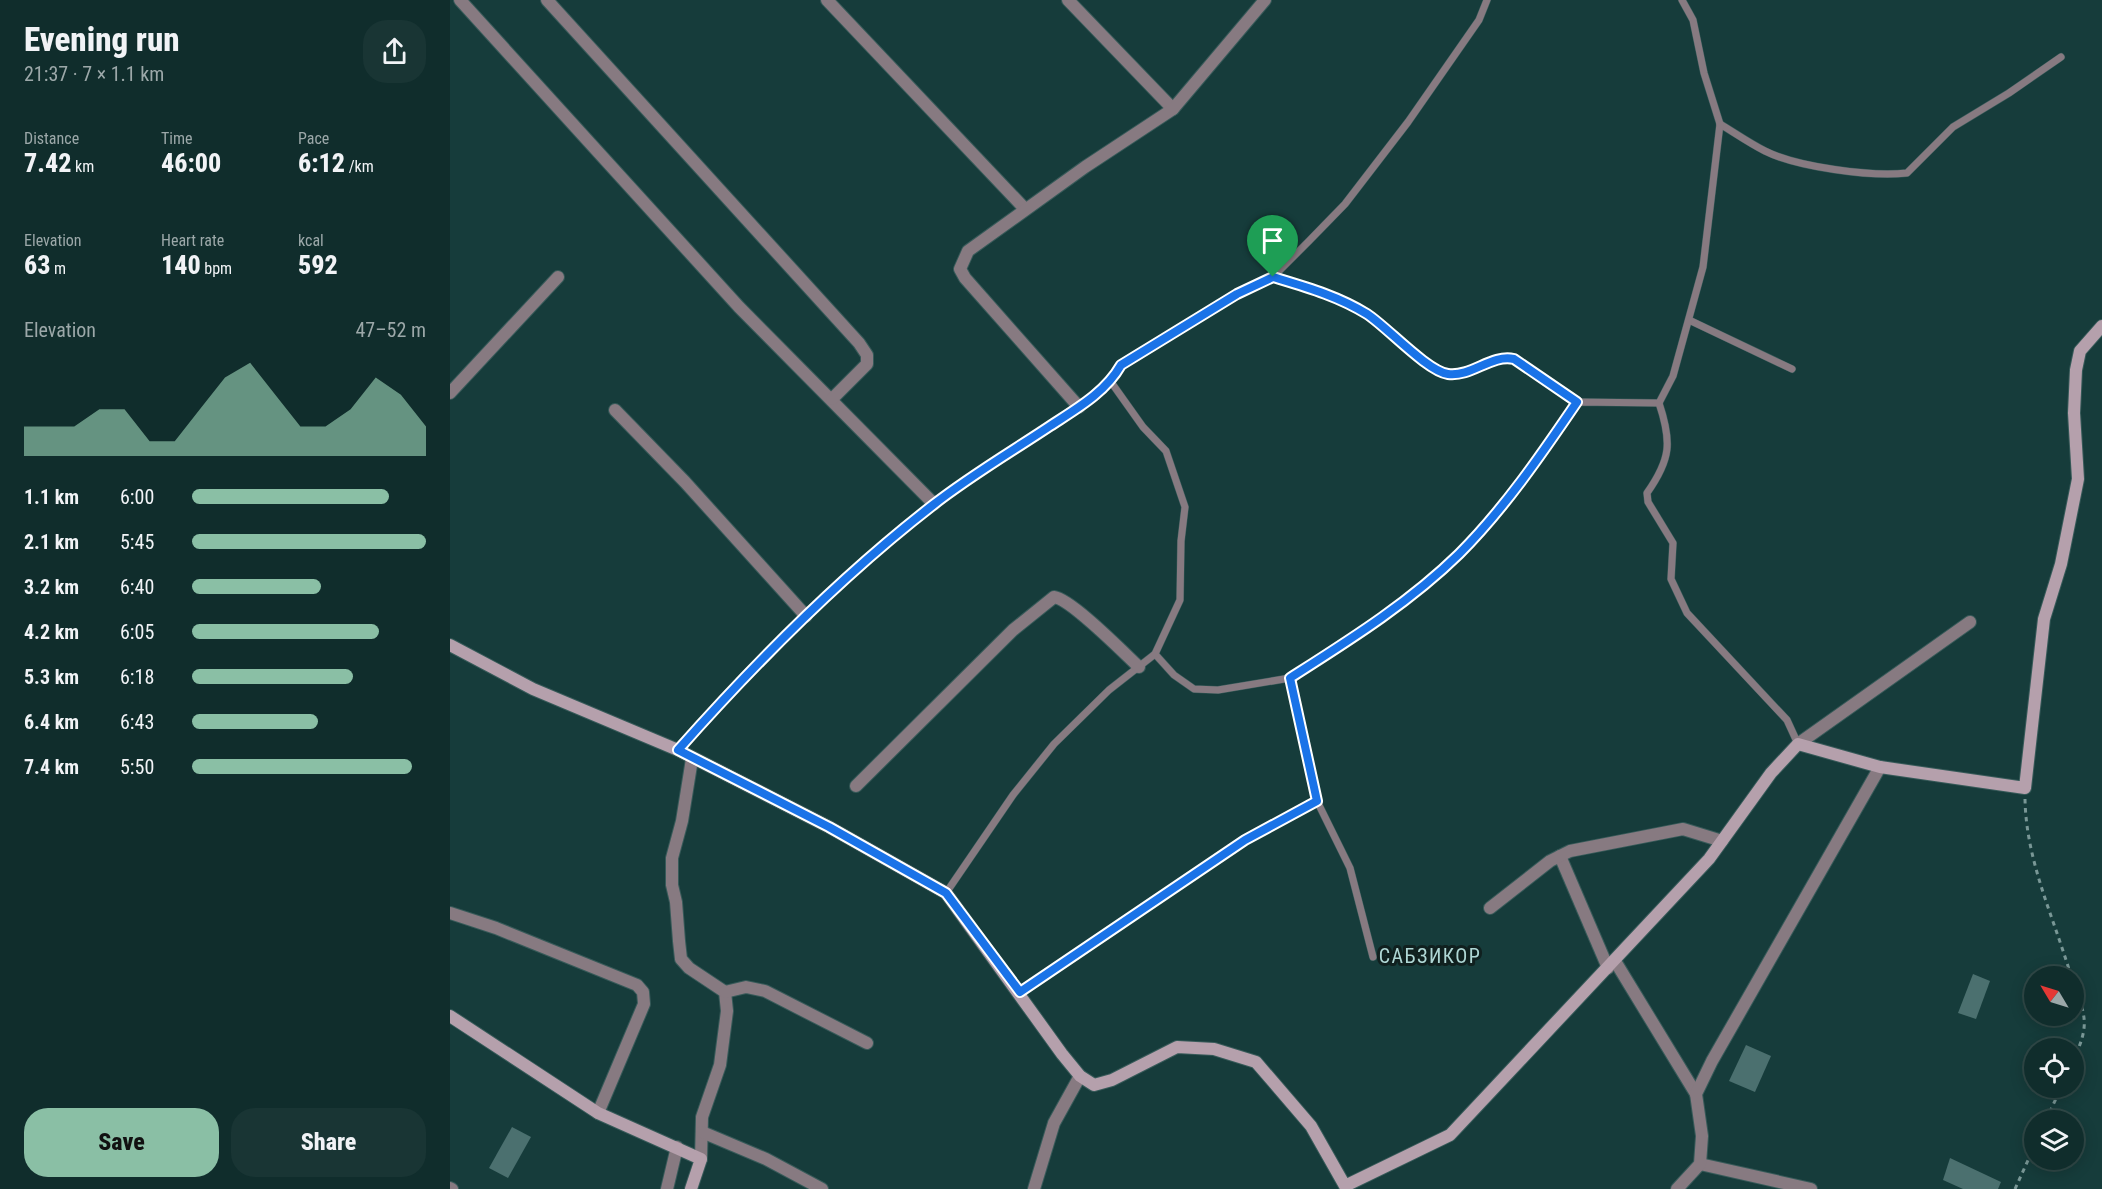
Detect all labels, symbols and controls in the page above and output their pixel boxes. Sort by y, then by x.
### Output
text: Evening run [24,20,180,59]
button: share [363,20,426,83]
text: 21:37 · 7 × 1.1 km [24,62,164,86]
text: Distance [24,129,79,148]
text: Time [161,129,193,148]
text: Pace [298,129,329,148]
text: 7.42 [24,148,71,178]
text: 46:00 [161,148,221,178]
text: 6:12 [298,148,345,178]
text: km [71,157,94,176]
text: /km [345,157,374,176]
pin [1247,215,1298,277]
icon: arrive [1256,224,1289,257]
text: Elevation [24,231,82,250]
text: Heart rate [161,231,224,250]
text: kcal [298,231,324,250]
text: 63 [24,250,50,280]
text: 140 [161,250,201,280]
text: 592 [298,250,338,280]
text: m [50,259,66,278]
text: bpm [201,259,232,278]
text: Elevation [24,318,96,342]
text: 47–52 m [355,318,426,342]
text: 1.1 km [24,485,79,509]
text: 6:00 [120,485,154,509]
text: 2.1 km [24,530,79,554]
text: 5:45 [120,530,154,554]
text: 3.2 km [24,575,79,599]
text: 6:40 [120,575,154,599]
text: 4.2 km [24,620,79,644]
text: 6:05 [120,620,154,644]
text: 5.3 km [24,665,79,689]
text: 6:18 [120,665,154,689]
text: 6.4 km [24,710,79,734]
text: 6:43 [120,710,154,734]
text: 7.4 km [24,755,79,779]
text: 5:50 [120,755,154,779]
district label: САБЗИКОР [1379,944,1481,968]
north arrow [2024,966,2084,1026]
map controls [2024,966,2084,1170]
button: locate [2024,1038,2084,1098]
button: Save [24,1108,219,1177]
button: Share [231,1108,426,1177]
button: layers [2024,1110,2084,1170]

